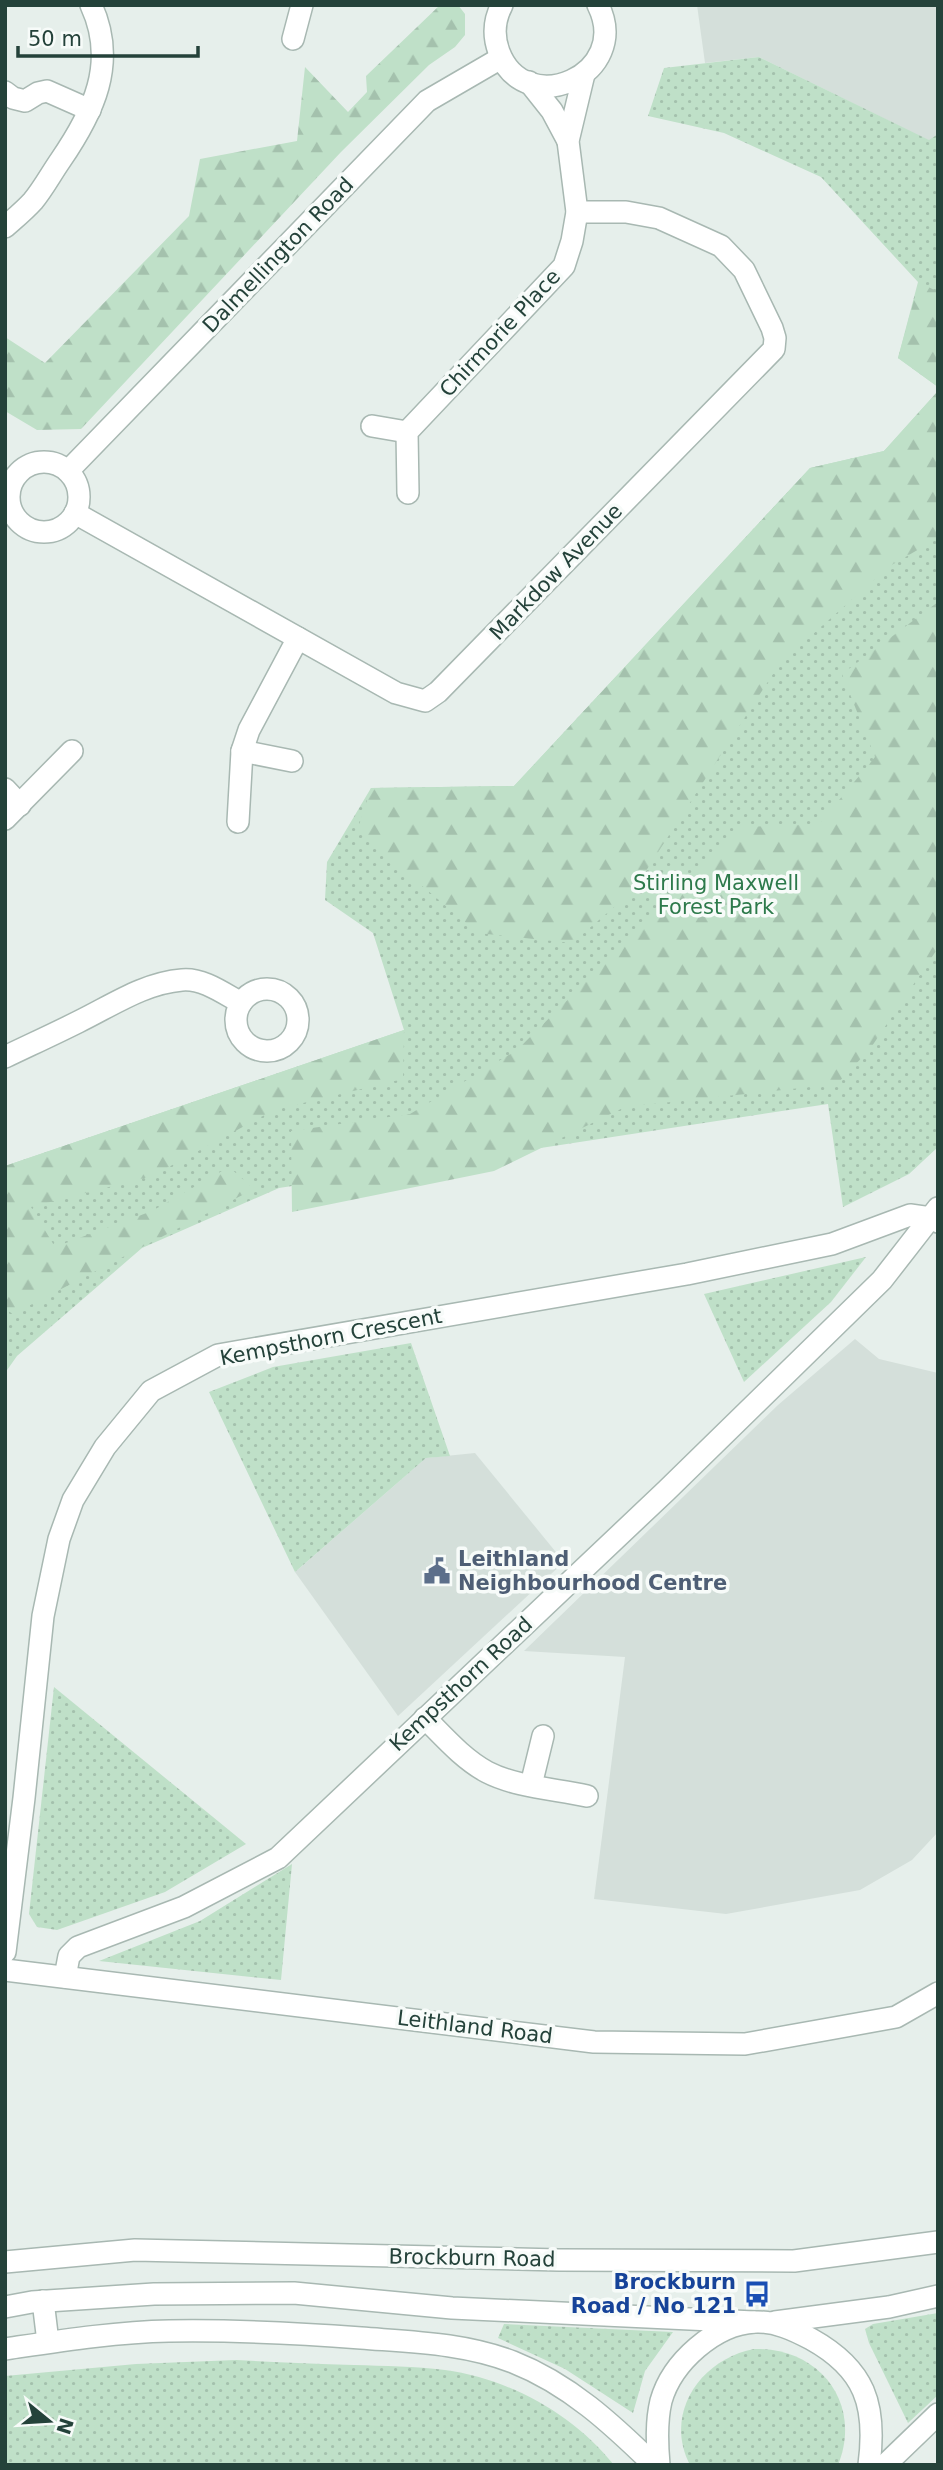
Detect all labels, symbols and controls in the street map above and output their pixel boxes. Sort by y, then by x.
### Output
scale bar [18,14,198,58]
text: 50 m [28,27,82,51]
street label: Dalmellington Road [198,173,358,337]
street label: Chirmorie Place [435,264,565,402]
street label: Markdow Avenue [485,499,627,645]
park label: Stirling Maxwell Forest Park [633,871,799,919]
street label: Kempsthorn Crescent [218,1304,444,1370]
place label: Leithland Neighbourhood Centre [458,1547,727,1595]
public building icon: Leithland Neighbourhood Centre [422,1556,452,1586]
street label: Kempsthorn Road [385,1612,537,1756]
street label: Leithland Road [396,2006,554,2048]
street label: Brockburn Road [388,2245,556,2271]
place label: Brockburn Road / No 121 [571,2270,736,2318]
bus stop icon: Brockburn Road / No 121 [742,2279,772,2309]
north arrow [14,2386,84,2456]
text: N [52,2415,78,2437]

